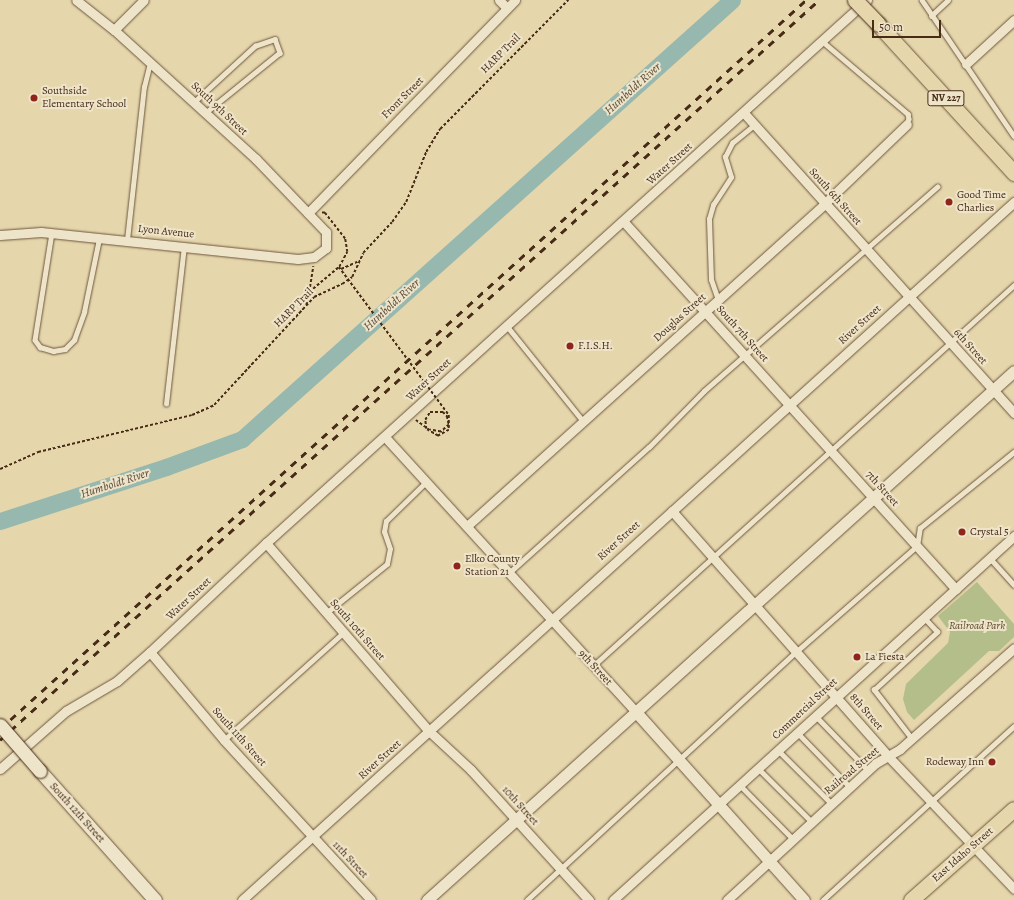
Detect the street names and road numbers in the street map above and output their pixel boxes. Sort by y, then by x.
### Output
street label: HARP Trail [479,32,523,76]
street label: Front Street [379,74,427,122]
street label: South 9th Street [188,79,250,139]
road number: NV 227 [927,90,965,106]
street label: Water Street [645,140,695,188]
street label: South 6th Street [806,166,864,228]
street label: Lyon Avenue [137,222,195,242]
street label: HARP Trail [272,286,316,330]
street label: Douglas Street [651,291,709,345]
street label: River Street [836,302,884,348]
street label: South 7th Street [713,303,771,365]
street label: 6th Street [950,326,990,368]
street label: Water Street [404,356,454,404]
street label: 7th Street [863,468,901,510]
street label: River Street [595,518,643,564]
street label: Water Street [164,575,214,623]
street label: South 10th Street [327,597,387,663]
street label: 9th Street [575,648,615,688]
street label: Commercial Street [770,675,840,743]
street label: 8th Street [847,691,885,733]
street label: South 11th Street [209,705,269,769]
street label: River Street [356,737,404,783]
street label: Railroad Street [822,744,882,798]
street label: South 12th Street [47,780,107,846]
street label: 10th Street [499,784,541,828]
street label: East Idaho Street [930,825,996,885]
street label: 11th Street [329,839,371,881]

